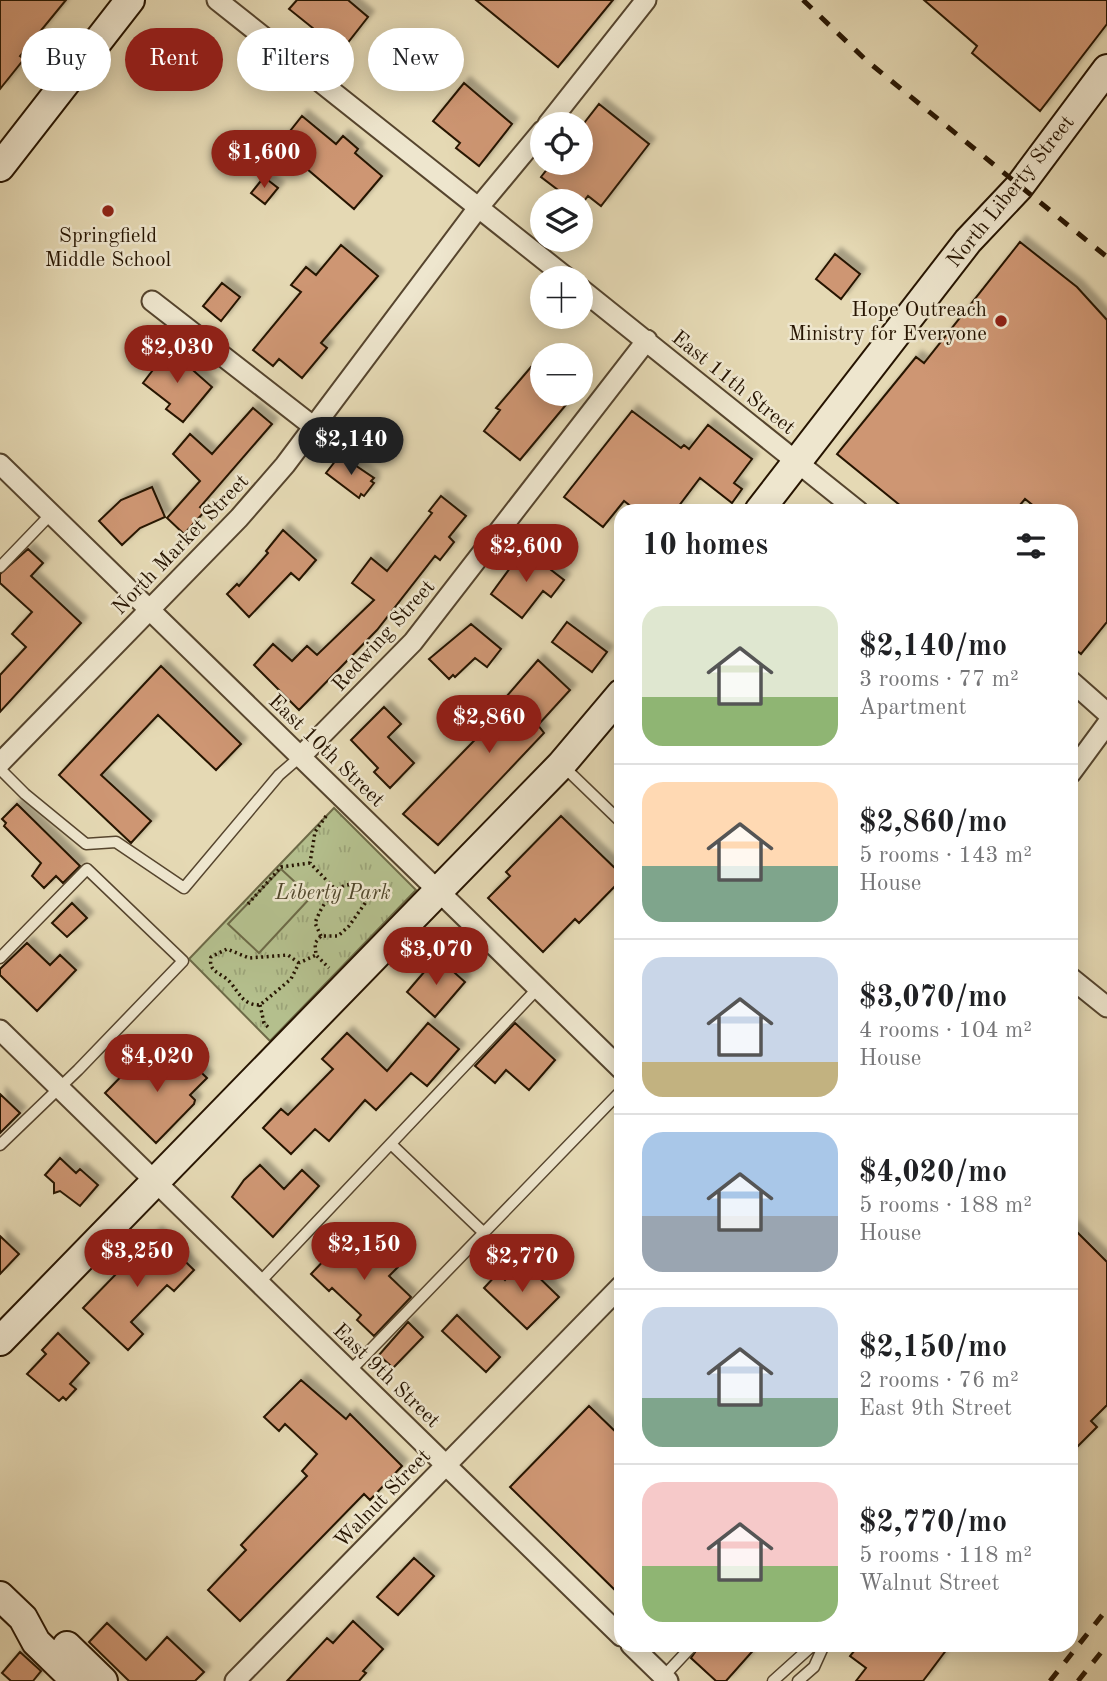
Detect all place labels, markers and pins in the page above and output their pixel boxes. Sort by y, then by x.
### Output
pin: $1,600 [207,130,321,190]
marker: Springfield Middle School [100,203,116,219]
place label: Springfield Middle School [45,226,172,271]
place label: Hope Outreach Ministry for Everyone [788,300,987,345]
marker: Hope Outreach Ministry for Everyone [993,313,1009,329]
pin: $2,030 [120,326,234,385]
pin: $2,140 [294,418,408,477]
pin: $2,600 [469,524,583,584]
pin: $2,860 [432,696,546,755]
pin: $3,070 [379,928,493,987]
pin: $4,020 [100,1034,214,1094]
pin: $2,150 [307,1222,421,1282]
pin: $3,250 [80,1230,194,1289]
pin: $2,770 [465,1234,579,1294]

